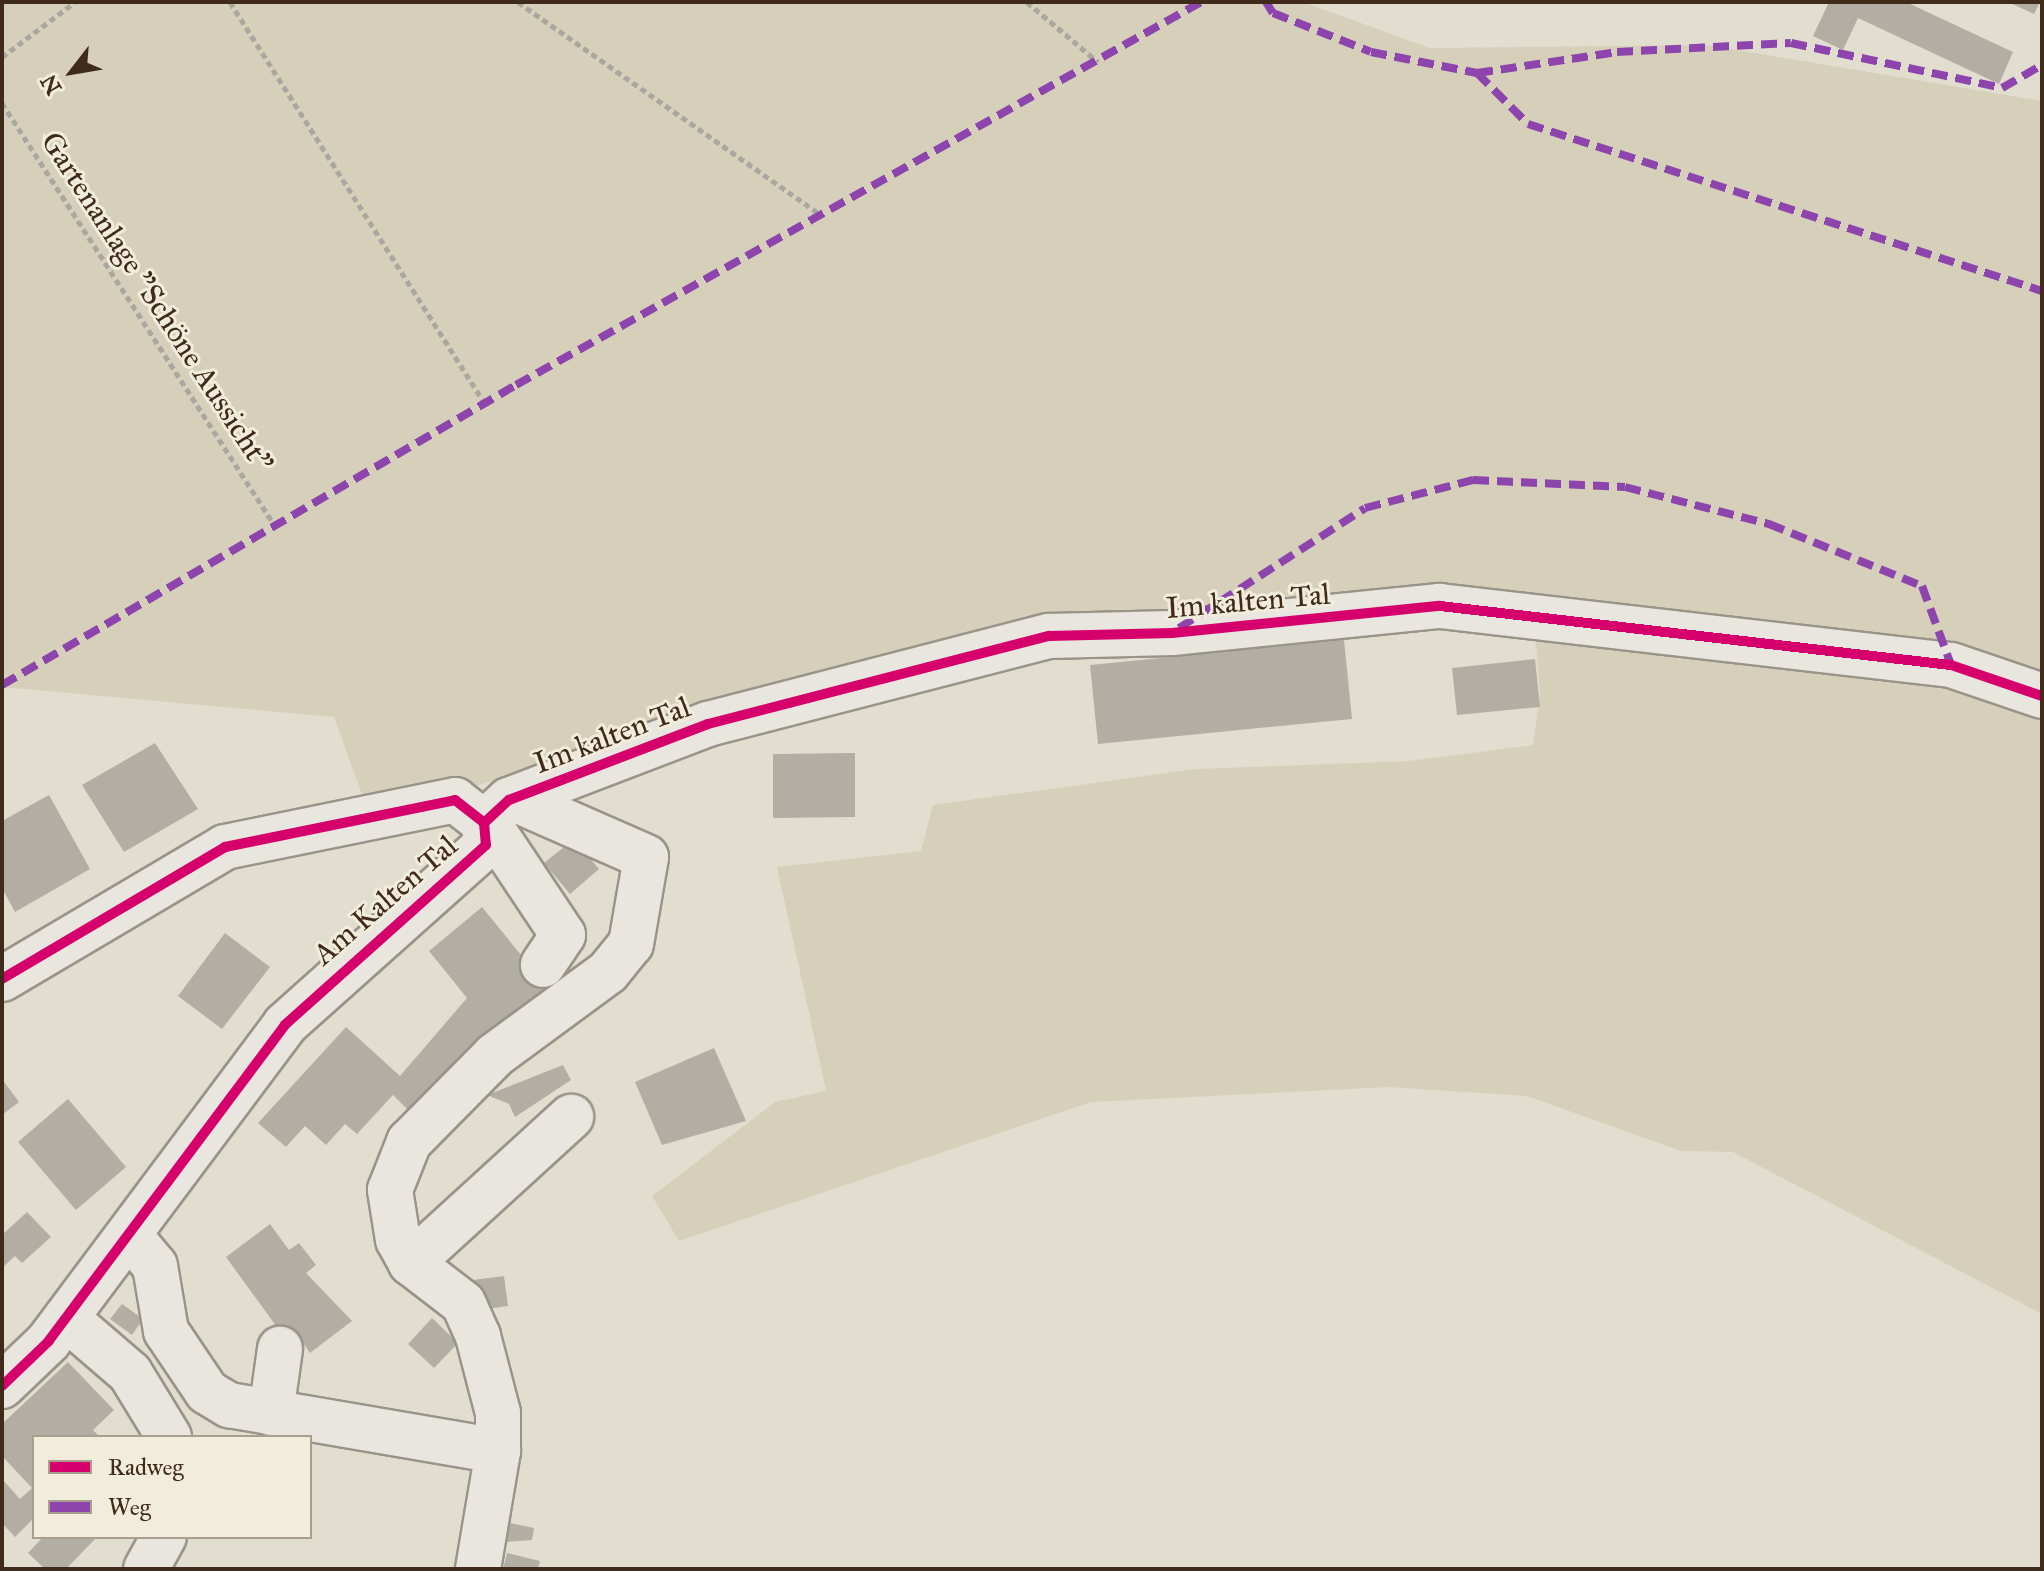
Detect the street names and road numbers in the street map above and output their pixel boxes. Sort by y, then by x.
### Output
street label: Gartenanlage "Schöne Aussicht" [33,125,281,479]
street label: Im kalten Tal [1165,576,1331,626]
street label: Im kalten Tal [529,689,695,781]
street label: Am Kalten Tal [306,828,464,972]

